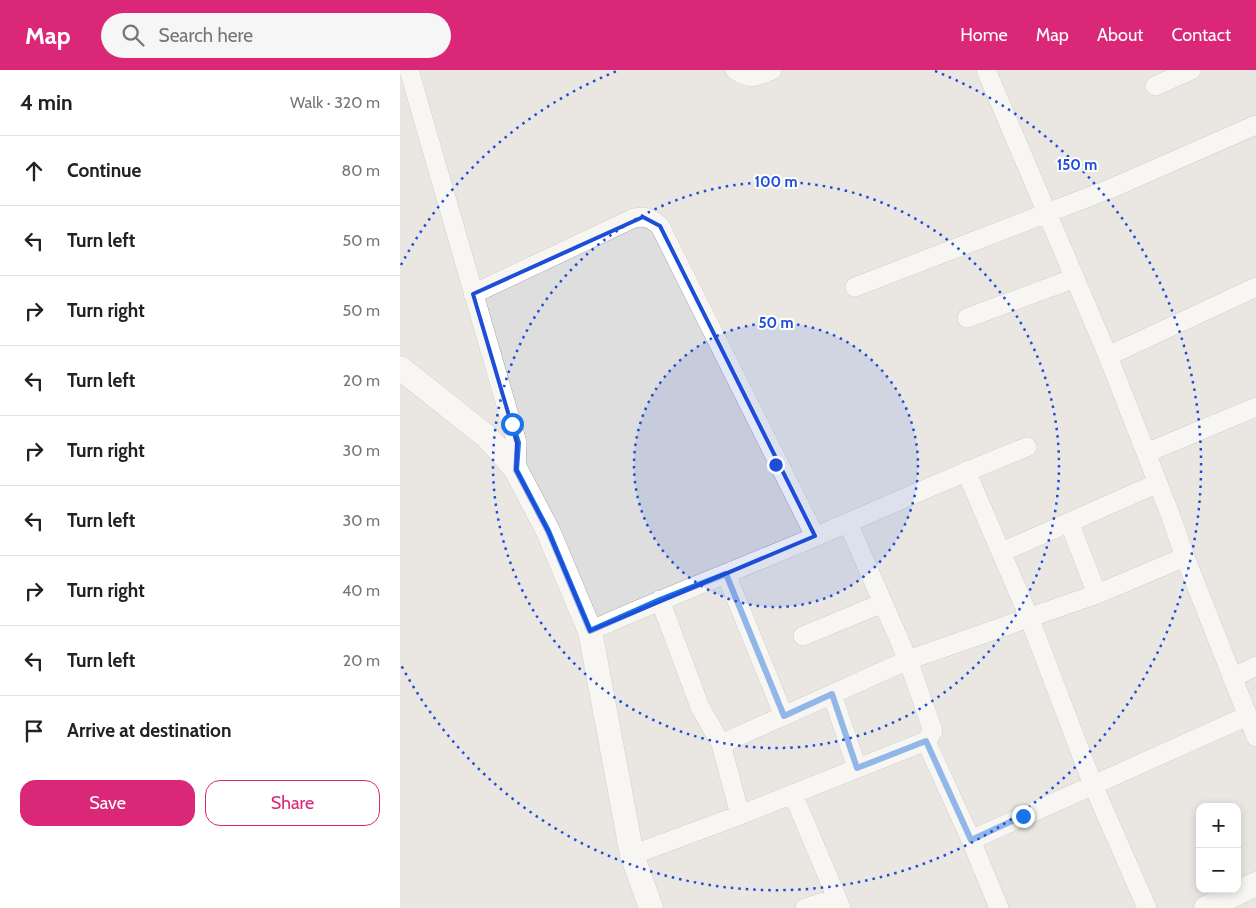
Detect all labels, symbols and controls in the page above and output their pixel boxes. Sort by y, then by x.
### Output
search box [101,13,451,58]
text: Map [25,21,71,50]
icon: search [119,21,147,49]
text: Search here [159,24,253,47]
text: Home [960,24,1008,46]
text: Map [1036,24,1069,46]
text: About [1097,24,1143,46]
text: Contact [1171,24,1231,46]
text: 4 min [20,90,73,115]
text: Walk · 320 m [290,93,380,112]
text: 150 m [1057,156,1097,174]
icon: ahead [20,157,48,185]
text: Continue [67,159,141,182]
text: 80 m [342,161,380,180]
text: 100 m [754,173,798,191]
icon: left [20,227,48,255]
text: Turn left [67,229,135,252]
text: 50 m [343,231,380,250]
icon: right [20,297,48,325]
text: Turn right [67,299,145,322]
text: 50 m [343,301,380,320]
text: 50 m [758,314,794,332]
icon: left [20,367,48,395]
text: Turn left [67,369,135,392]
text: 20 m [343,371,380,390]
route start [501,413,524,436]
icon: right [20,437,48,465]
text: Turn right [67,439,145,462]
text: 30 m [343,441,380,460]
centre of rings [767,456,785,474]
icon: left [20,507,48,535]
text: Turn left [67,509,135,532]
text: 30 m [343,511,380,530]
icon: right [20,577,48,605]
text: Turn right [67,579,145,602]
text: 40 m [342,581,380,600]
icon: left [20,647,48,675]
text: Turn left [67,649,135,672]
text: 20 m [343,651,380,670]
icon: arrive [20,717,48,745]
text: Arrive at destination [67,719,231,742]
button: Save [20,780,195,826]
button: Share [205,780,380,826]
map controls [1196,803,1241,893]
button: + [1196,803,1241,848]
route end [1012,805,1035,828]
button: − [1196,848,1241,893]

